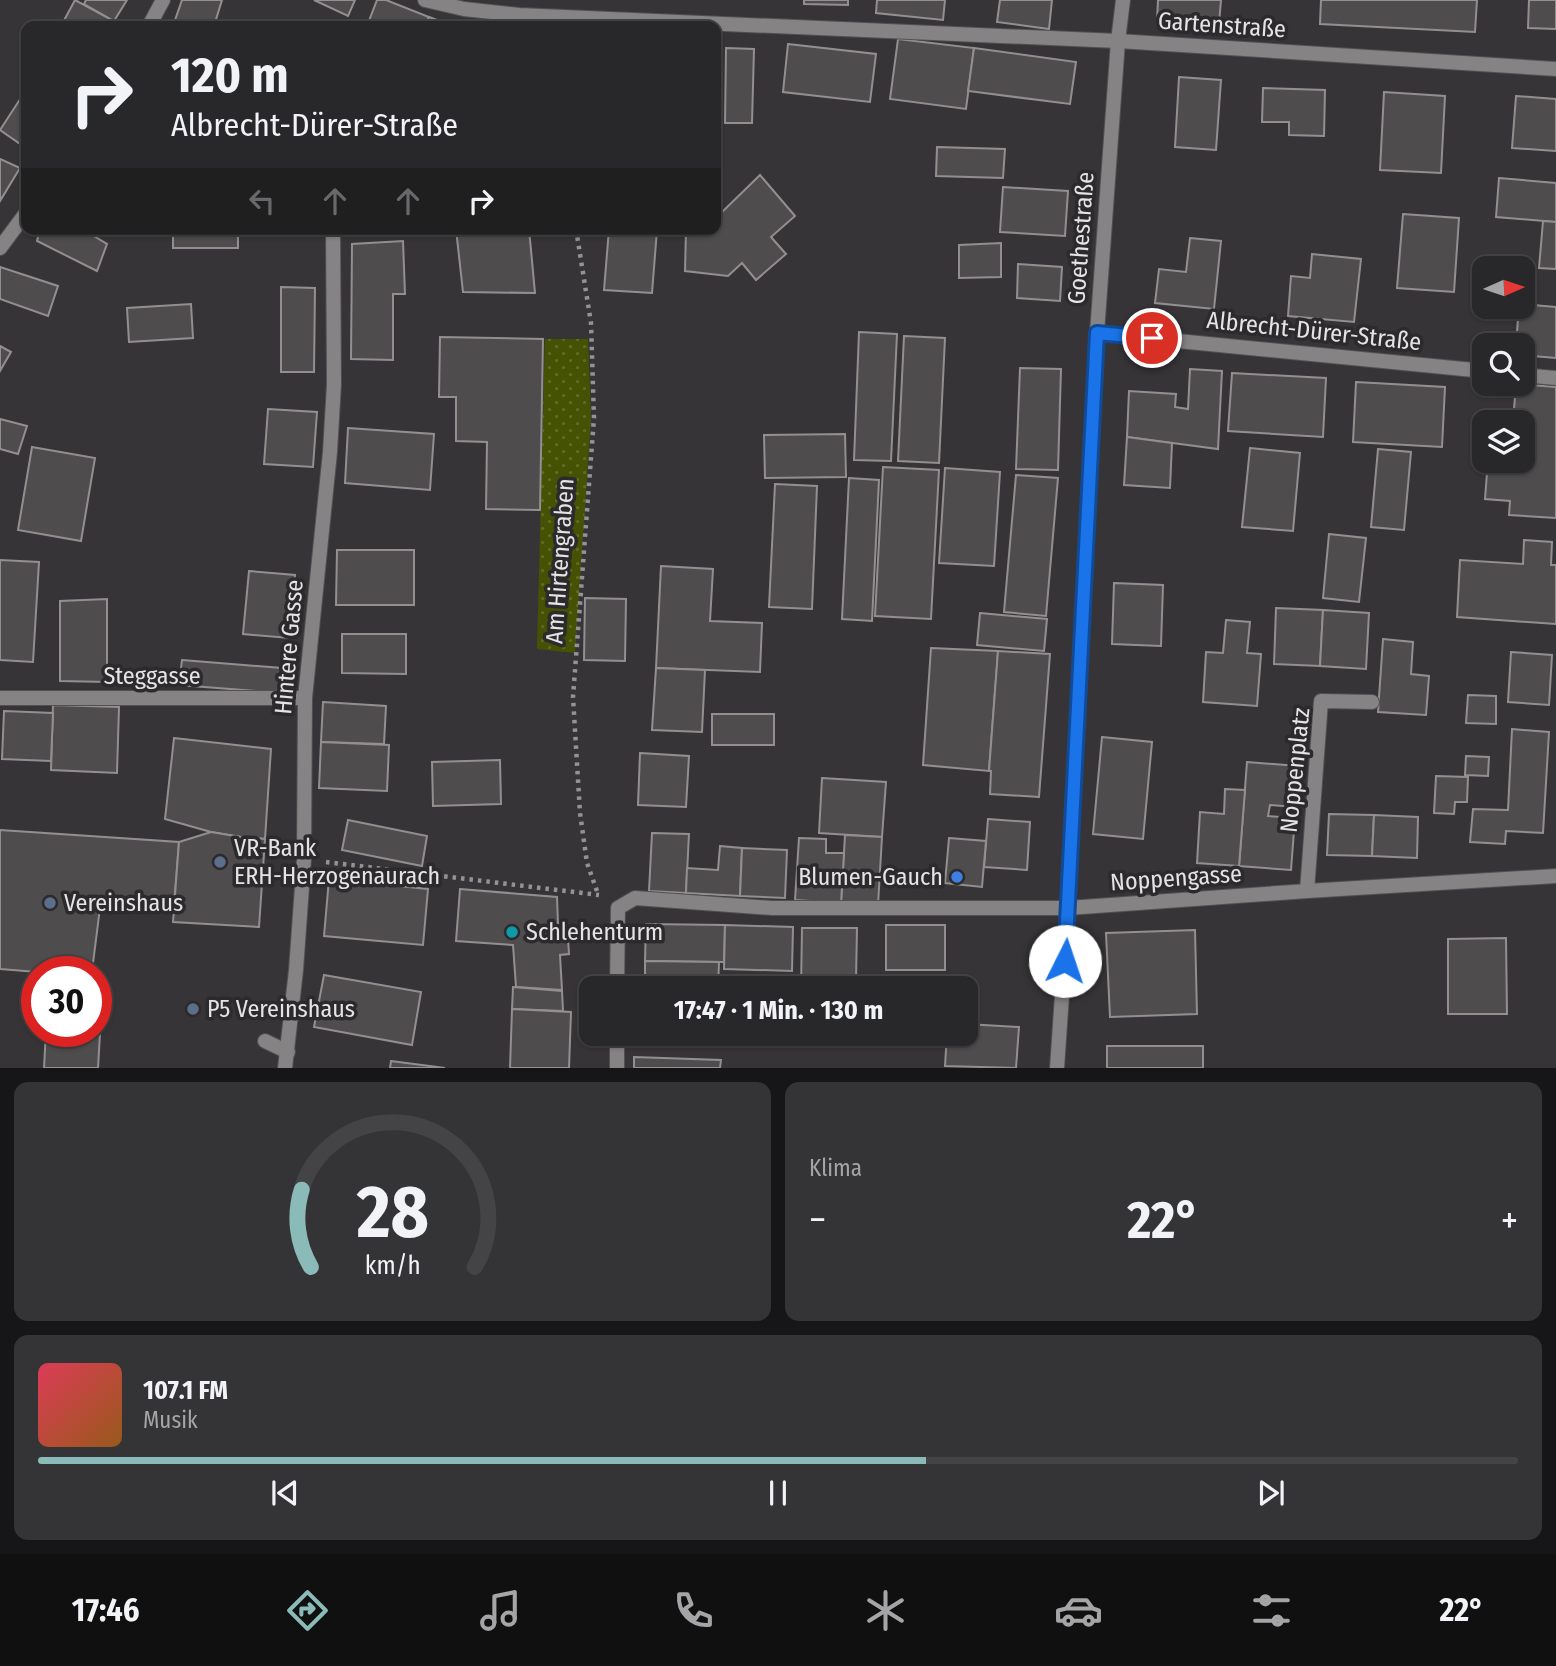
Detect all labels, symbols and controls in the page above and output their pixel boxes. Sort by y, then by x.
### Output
street label: Gartenstraße [1157,7,1287,43]
text: 120 m [171,46,289,105]
icon: right [56,49,147,140]
text: Albrecht-Dürer-Straße [171,106,458,144]
street label: Goethestraße [1062,171,1100,305]
icon: left [243,182,281,220]
icon: ahead [316,182,354,220]
icon: ahead [389,182,427,220]
icon: right [462,182,500,220]
north arrow [1472,256,1535,318]
map controls [1472,256,1535,473]
street label: Albrecht-Dürer-Straße [1205,306,1423,356]
pin [1122,308,1182,368]
icon: arrive [1133,319,1171,357]
button: search [1472,333,1535,396]
button: layers [1472,410,1535,473]
street label: Am Hirtengraben [540,477,580,645]
street label: Hintere Gasse [269,578,309,716]
street label: Steggasse [103,662,201,690]
street label: Noppenplatz [1275,706,1315,834]
place label: VR-Bank ERH-Herzogenaurach [234,834,440,890]
marker: VR-Bank ERH-Herzogenaurach [212,854,228,870]
street label: Noppengasse [1109,859,1243,897]
place label: Blumen-Gauch [798,863,943,891]
marker: Blumen-Gauch [949,869,965,885]
place label: Vereinshaus [64,889,183,917]
marker: Vereinshaus [42,895,58,911]
place label: Schlehenturm [526,918,663,946]
marker: Schlehenturm [504,924,520,940]
position arrow [1028,924,1102,998]
speed limit sign: 30 [21,956,112,1047]
place label: P5 Vereinshaus [207,995,355,1023]
text: 17:47 · 1 Min. · 130 m [674,995,883,1026]
marker: P5 Vereinshaus [185,1001,201,1017]
text: Klima [809,1154,862,1182]
text: 28 [355,1170,429,1257]
text: 22° [1127,1189,1200,1252]
text: − [809,1197,826,1243]
text: + [1501,1197,1518,1243]
text: km/h [365,1251,420,1281]
text: 107.1 FM [143,1375,228,1406]
text: Musik [143,1406,198,1434]
icon: previous [266,1474,304,1512]
icon: pause [759,1474,797,1512]
icon: next [1252,1474,1290,1512]
icon: directions [283,1586,332,1635]
icon: music [476,1586,525,1635]
icon: phone [669,1586,718,1635]
icon: climate [861,1586,910,1635]
icon: car [1054,1586,1103,1635]
icon: filters [1247,1586,1296,1635]
text: 17:46 [72,1591,139,1629]
text: 22° [1439,1591,1484,1629]

